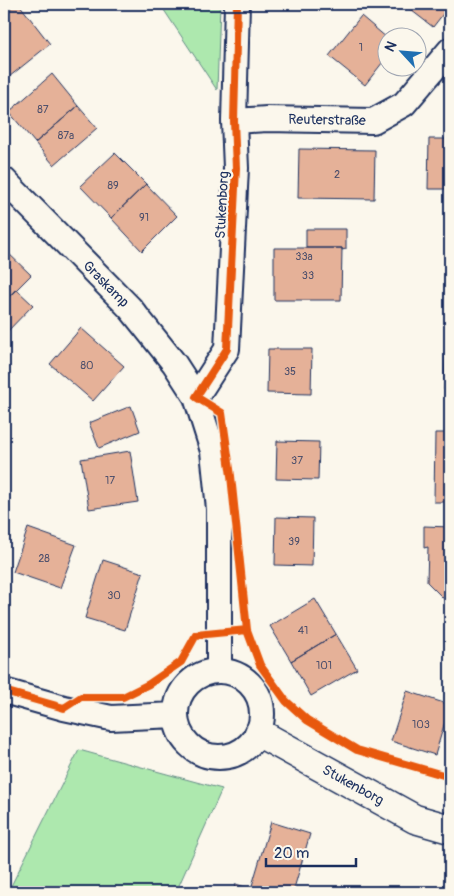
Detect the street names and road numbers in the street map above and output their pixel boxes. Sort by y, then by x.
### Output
street label: Reuterstraße [288,111,366,129]
street label: Stukenborg [212,171,232,239]
street label: Graskamp [79,257,133,311]
street label: Stukenborg [319,761,387,809]

